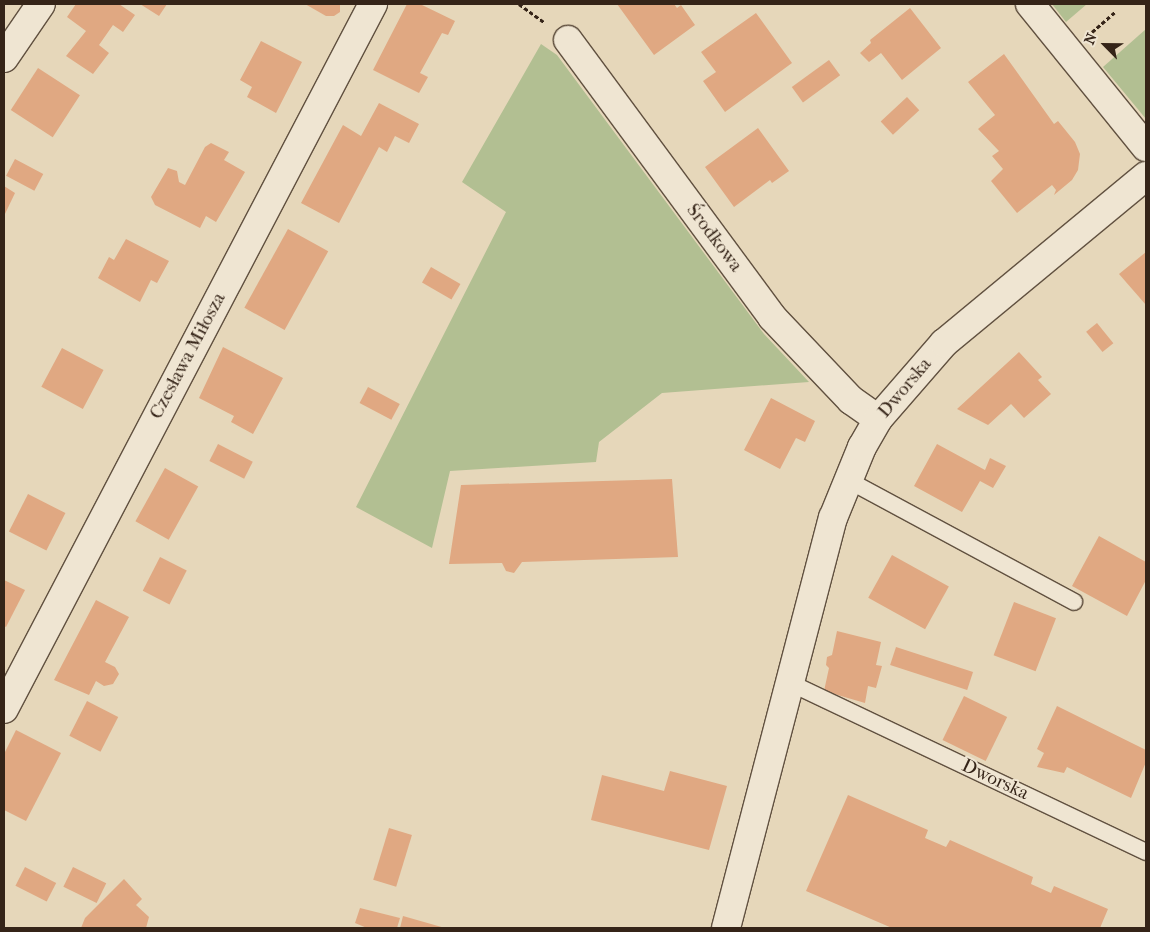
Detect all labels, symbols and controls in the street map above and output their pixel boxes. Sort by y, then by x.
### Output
north arrow [1080,20,1130,70]
text: N [1081,31,1101,47]
street label: Środkowa [681,200,747,276]
street label: Czesława Miłosza [145,289,231,423]
street label: Dworska [873,353,937,423]
street label: Dworska [958,755,1032,805]

